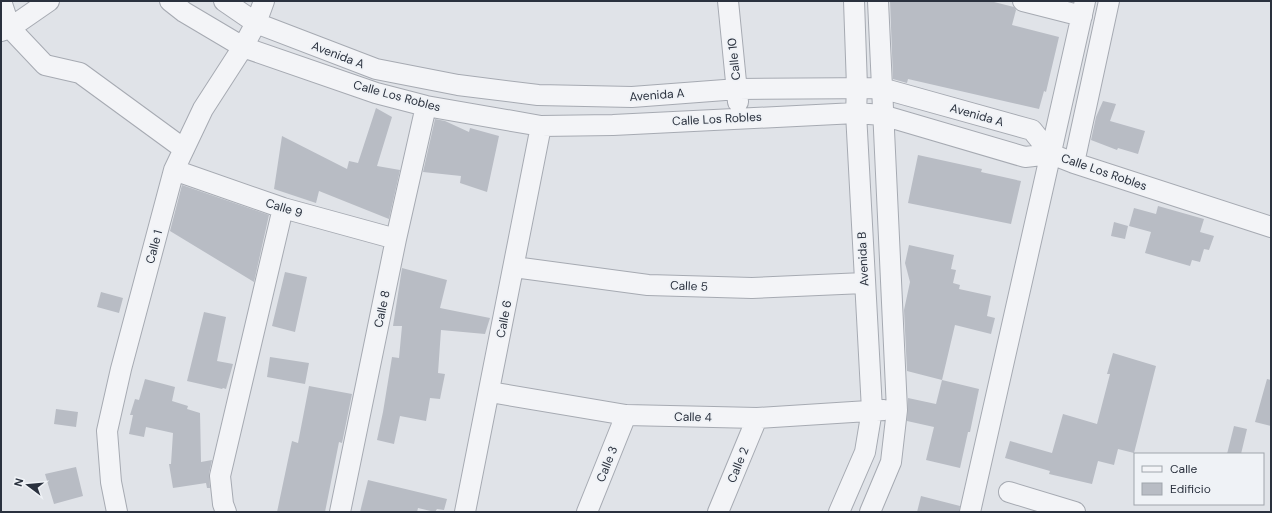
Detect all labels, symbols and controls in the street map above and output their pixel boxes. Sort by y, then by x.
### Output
street label: Calle 10 [724,37,744,81]
street label: Avenida A [309,38,367,72]
street label: Calle Los Robles [352,77,442,115]
street label: Avenida A [629,85,685,105]
street label: Avenida A [948,100,1006,130]
street label: Calle Los Robles [672,109,762,129]
street label: Calle Los Robles [1059,150,1149,194]
street label: Calle 9 [263,195,305,221]
street label: Calle 1 [142,228,166,266]
street label: Avenida B [854,231,872,287]
street label: Calle 5 [670,277,708,295]
street label: Calle 8 [370,289,394,329]
street label: Calle 6 [493,299,515,339]
street label: Calle 4 [674,409,712,425]
street label: Calle 3 [593,444,621,484]
street label: Calle 2 [724,445,752,485]
legend [1134,453,1264,505]
text: Calle [1170,461,1197,477]
north arrow [8,465,48,505]
text: N [11,476,26,488]
text: Edificio [1170,481,1211,497]

